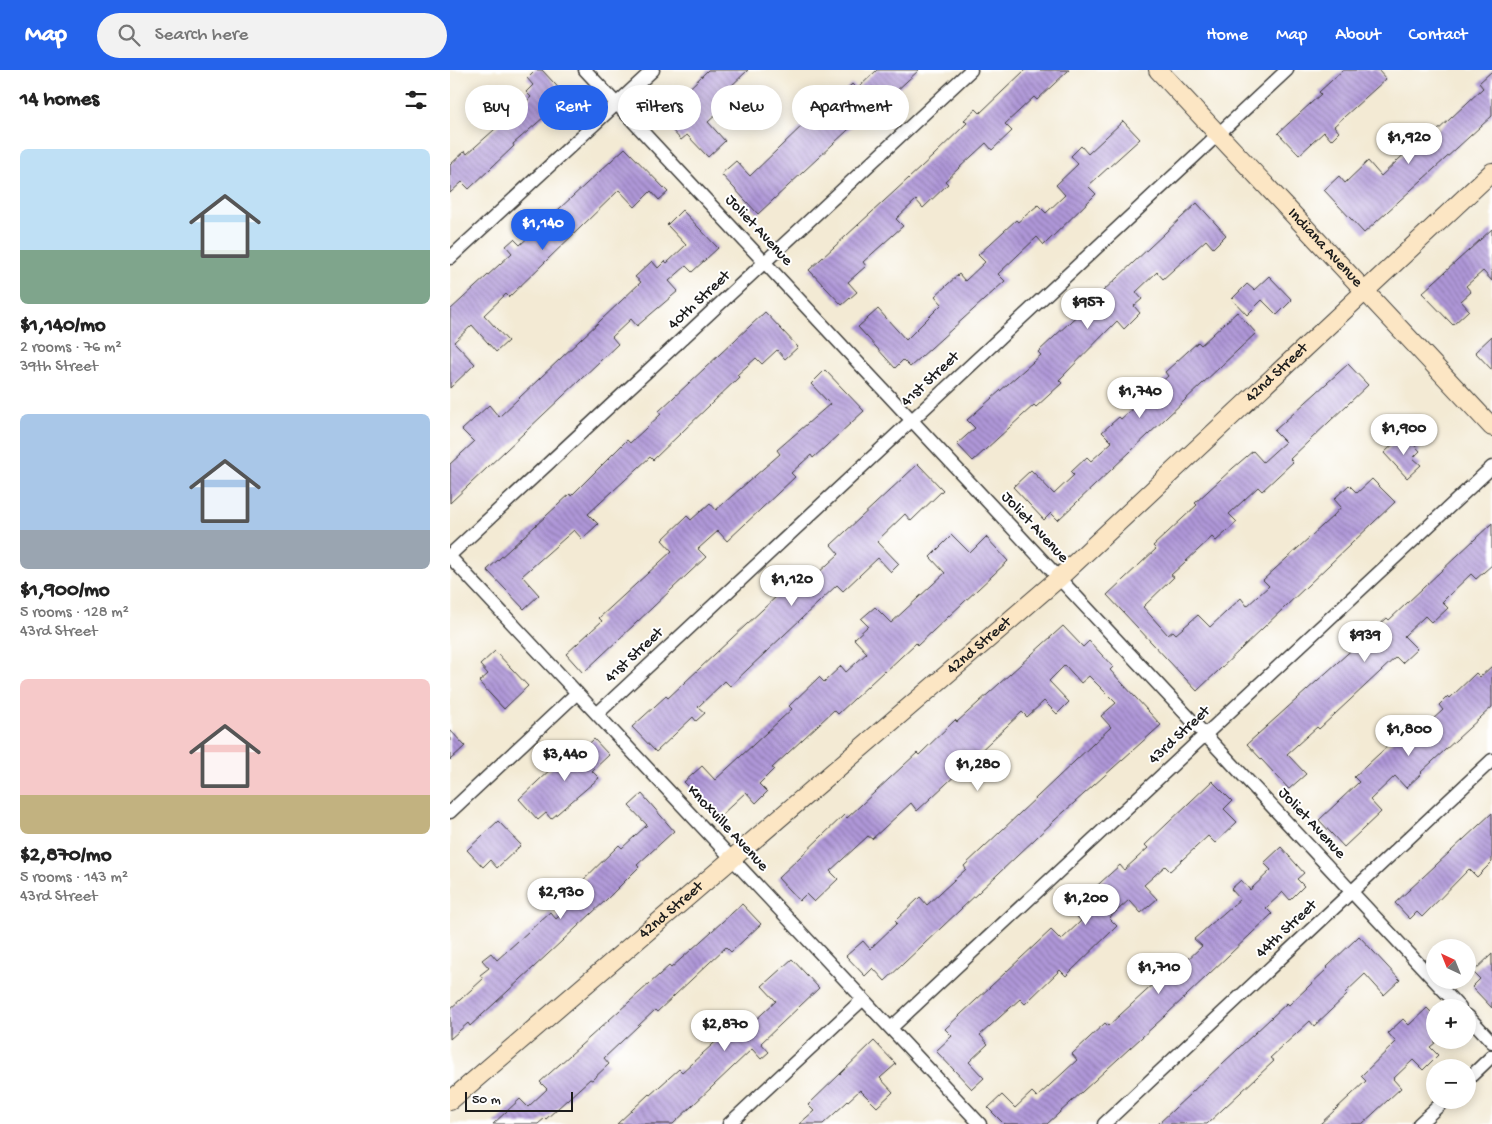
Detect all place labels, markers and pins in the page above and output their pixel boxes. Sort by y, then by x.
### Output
pin: $1,920 [1368,122,1450,165]
pin: $1,140 [502,208,584,251]
pin: $957 [1058,288,1118,330]
pin: $1,740 [1099,376,1181,419]
pin: $1,900 [1363,414,1445,456]
pin: $1,120 [751,564,833,607]
pin: $939 [1335,620,1395,663]
pin: $1,800 [1368,714,1450,757]
pin: $3,440 [524,740,606,782]
pin: $1,280 [937,750,1019,792]
pin: $2,930 [520,878,602,920]
pin: $1,200 [1045,884,1127,926]
pin: $1,710 [1118,952,1200,995]
pin: $2,870 [684,1010,766,1052]

